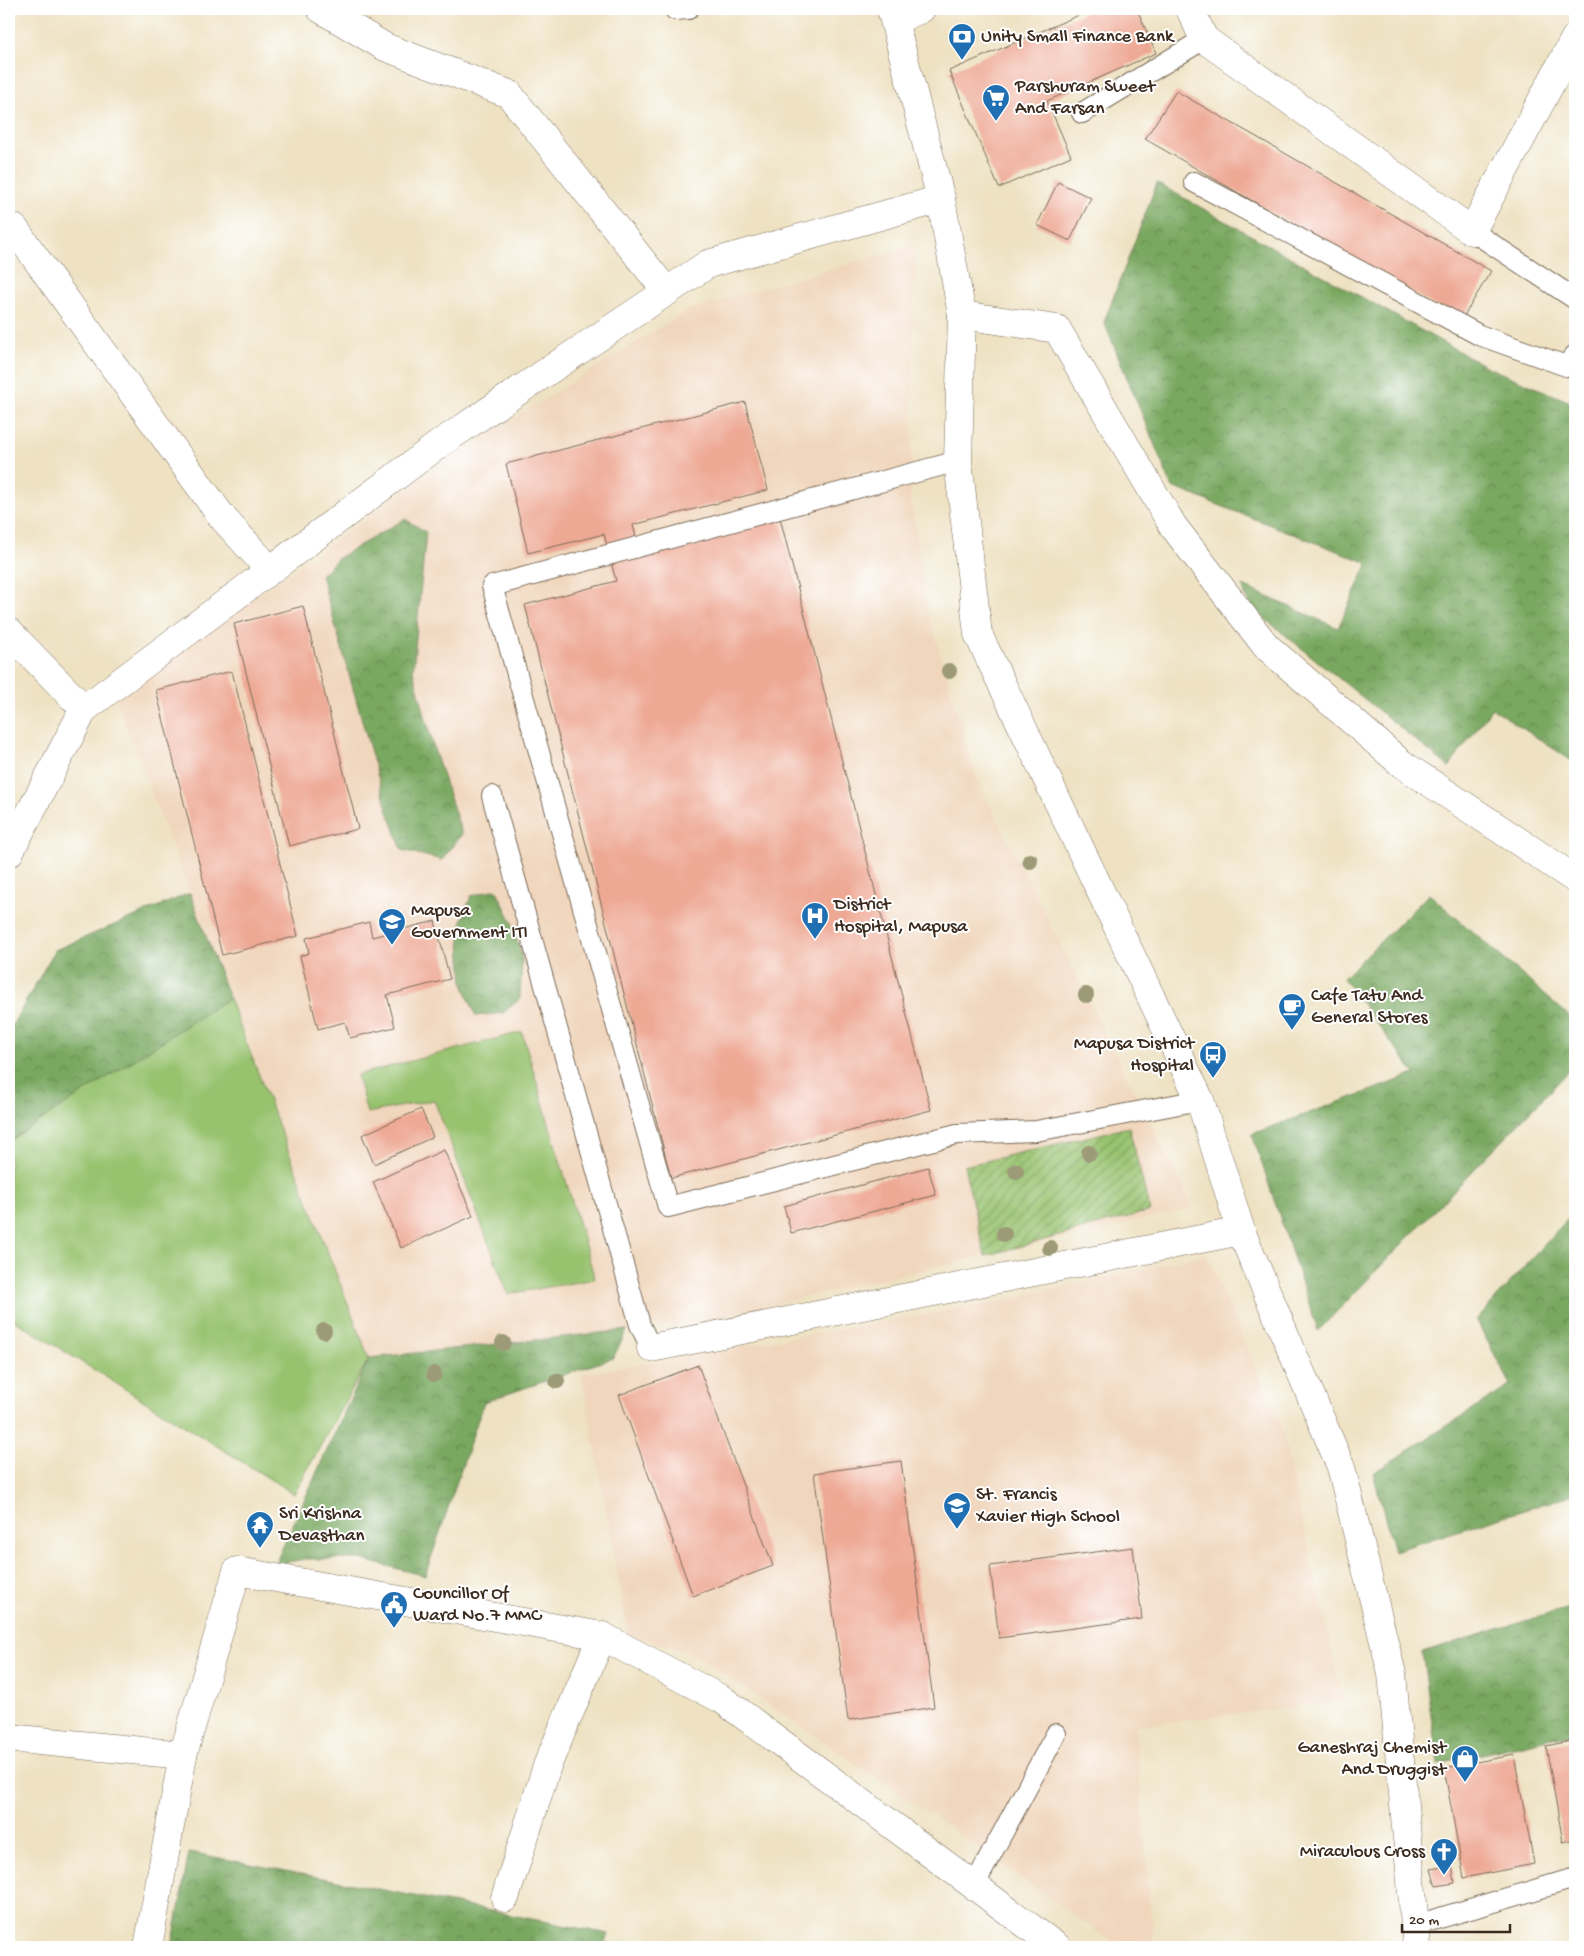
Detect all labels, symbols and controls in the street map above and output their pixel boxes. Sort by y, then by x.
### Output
bank icon: Unity Small Finance Bank [947,22,977,61]
place label: Unity Small Finance Bank [981,26,1175,49]
place label: Parshuram Sweet And Farsan [1014,76,1157,121]
supermarket icon: Parshuram Sweet And Farsan [981,83,1011,122]
place label: District Hospital, Mapusa [832,894,969,939]
place label: Mapusa Government ITI [411,900,528,945]
hospital icon: District Hospital, Mapusa [800,901,830,940]
school or university icon: Mapusa Government ITI [377,907,407,946]
place label: Cafe Tatu And General Stores [1311,985,1429,1030]
cafe icon: Cafe Tatu And General Stores [1277,992,1307,1031]
place label: Mapusa District Hospital [1074,1033,1196,1078]
bus stop icon: Mapusa District Hospital [1198,1040,1228,1079]
place label: St. Francis Xavier High School [975,1484,1120,1529]
school or university icon: St. Francis Xavier High School [942,1491,972,1530]
place label: Sri Krishna Devasthan [277,1503,365,1548]
temple icon: Sri Krishna Devasthan [245,1510,275,1549]
place label: Councillor Of Ward No.7 MMC [413,1583,543,1628]
public building icon: Councillor Of Ward No.7 MMC [379,1590,409,1629]
place label: Ganeshraj Chemist And Druggist [1297,1737,1448,1782]
shop icon: Ganeshraj Chemist And Druggist [1450,1744,1480,1783]
church icon: Miraculous Cross [1429,1837,1459,1876]
place label: Miraculous Cross [1300,1841,1426,1864]
scale bar [1402,1901,1509,1933]
text: 20 m [1409,1912,1439,1930]

